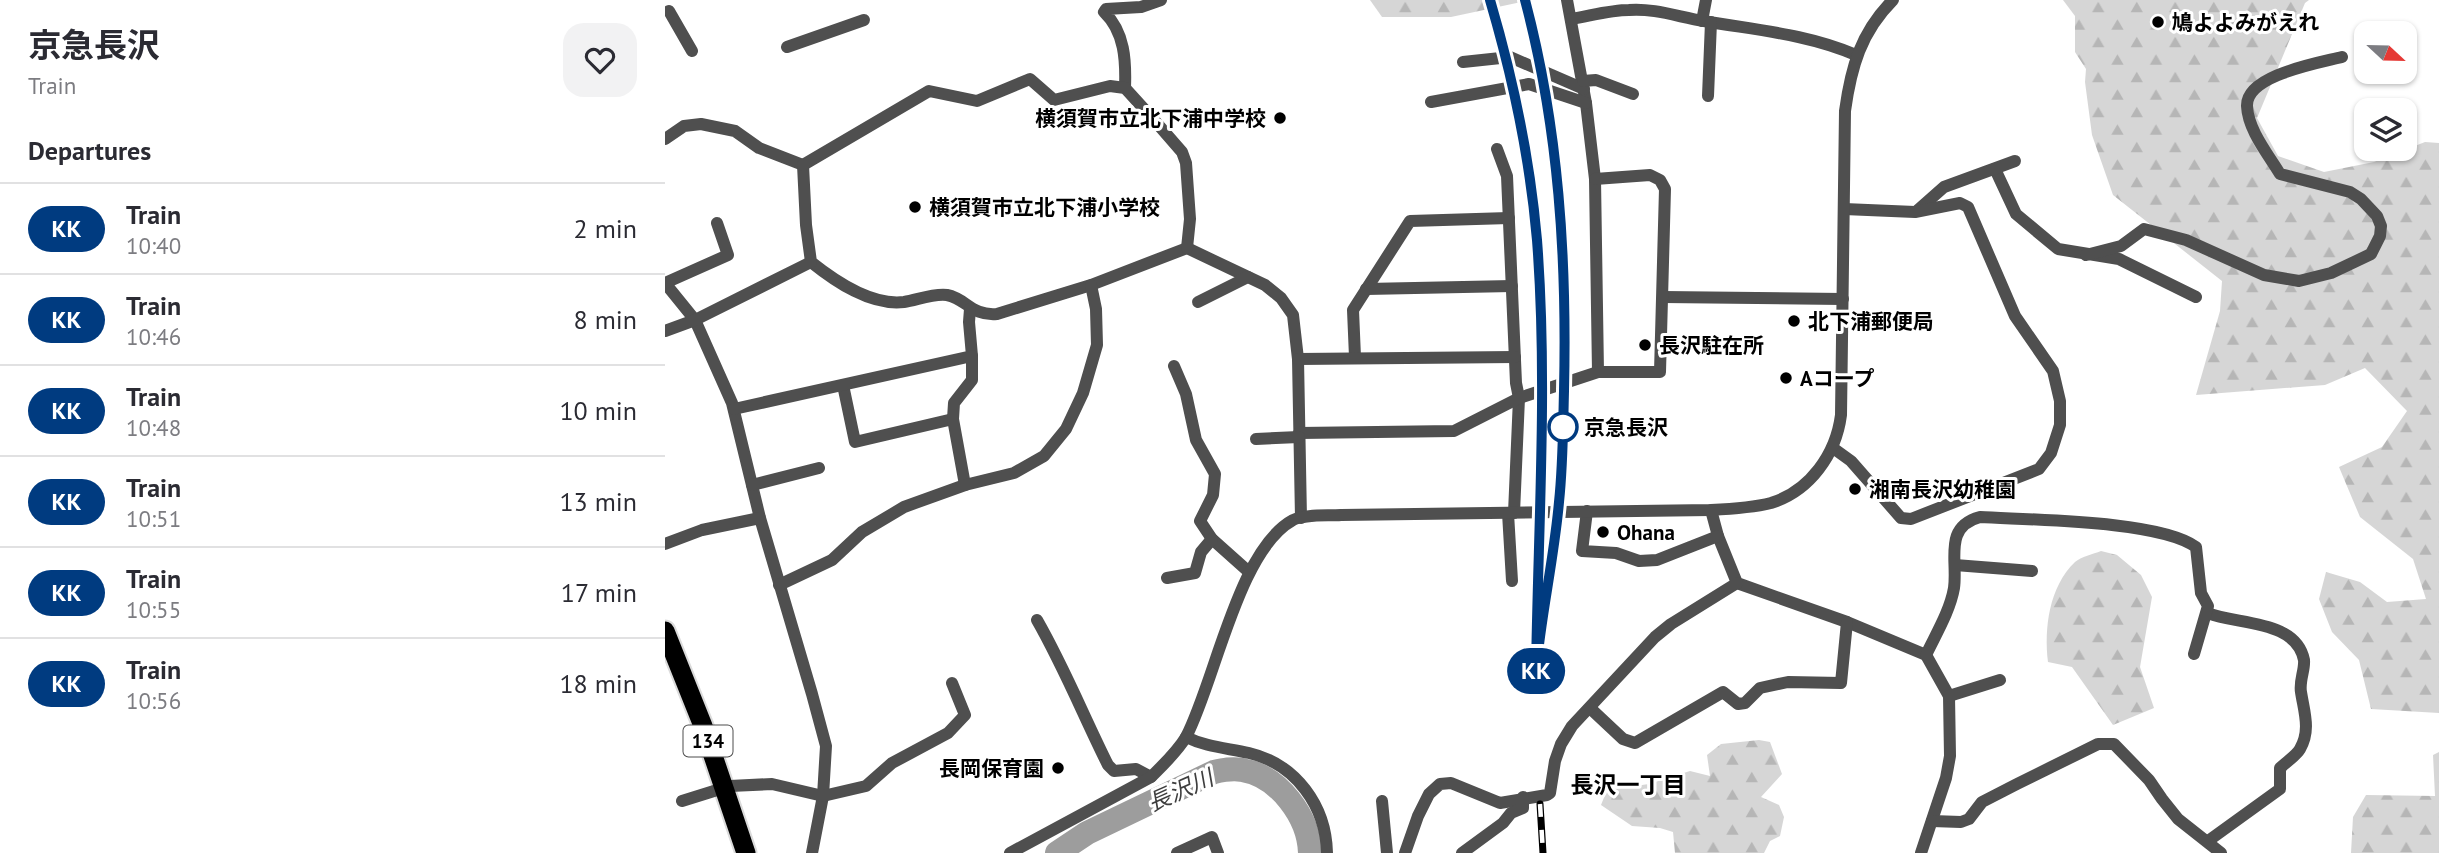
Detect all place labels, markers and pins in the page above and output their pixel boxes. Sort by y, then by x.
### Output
place label: 鳩よよみがえれ [2172,9,2319,36]
marker: 鳩よよみがえれ [2150,14,2166,30]
place label: 横須賀市立北下浦中学校 [1035,105,1266,132]
marker: 横須賀市立北下浦中学校 [1272,110,1288,126]
place label: 横須賀市立北下浦小学校 [929,194,1160,221]
marker: 横須賀市立北下浦小学校 [907,199,923,215]
place label: 北下浦郵便局 [1808,308,1934,335]
marker: 北下浦郵便局 [1786,313,1802,329]
place label: 長沢駐在所 [1659,332,1764,359]
marker: 長沢駐在所 [1637,337,1653,353]
place label: Aコープ [1800,365,1874,392]
marker: Aコープ [1778,370,1794,386]
marker: 京急長沢 [1548,412,1578,442]
place label: 京急長沢 [1584,414,1668,441]
place label: 湘南長沢幼稚園 [1869,476,2016,503]
marker: 湘南長沢幼稚園 [1847,481,1863,497]
place label: Ohana [1617,519,1675,546]
marker: Ohana [1595,524,1611,540]
place label: 長岡保育園 [939,755,1044,782]
marker: 長岡保育園 [1050,760,1066,776]

